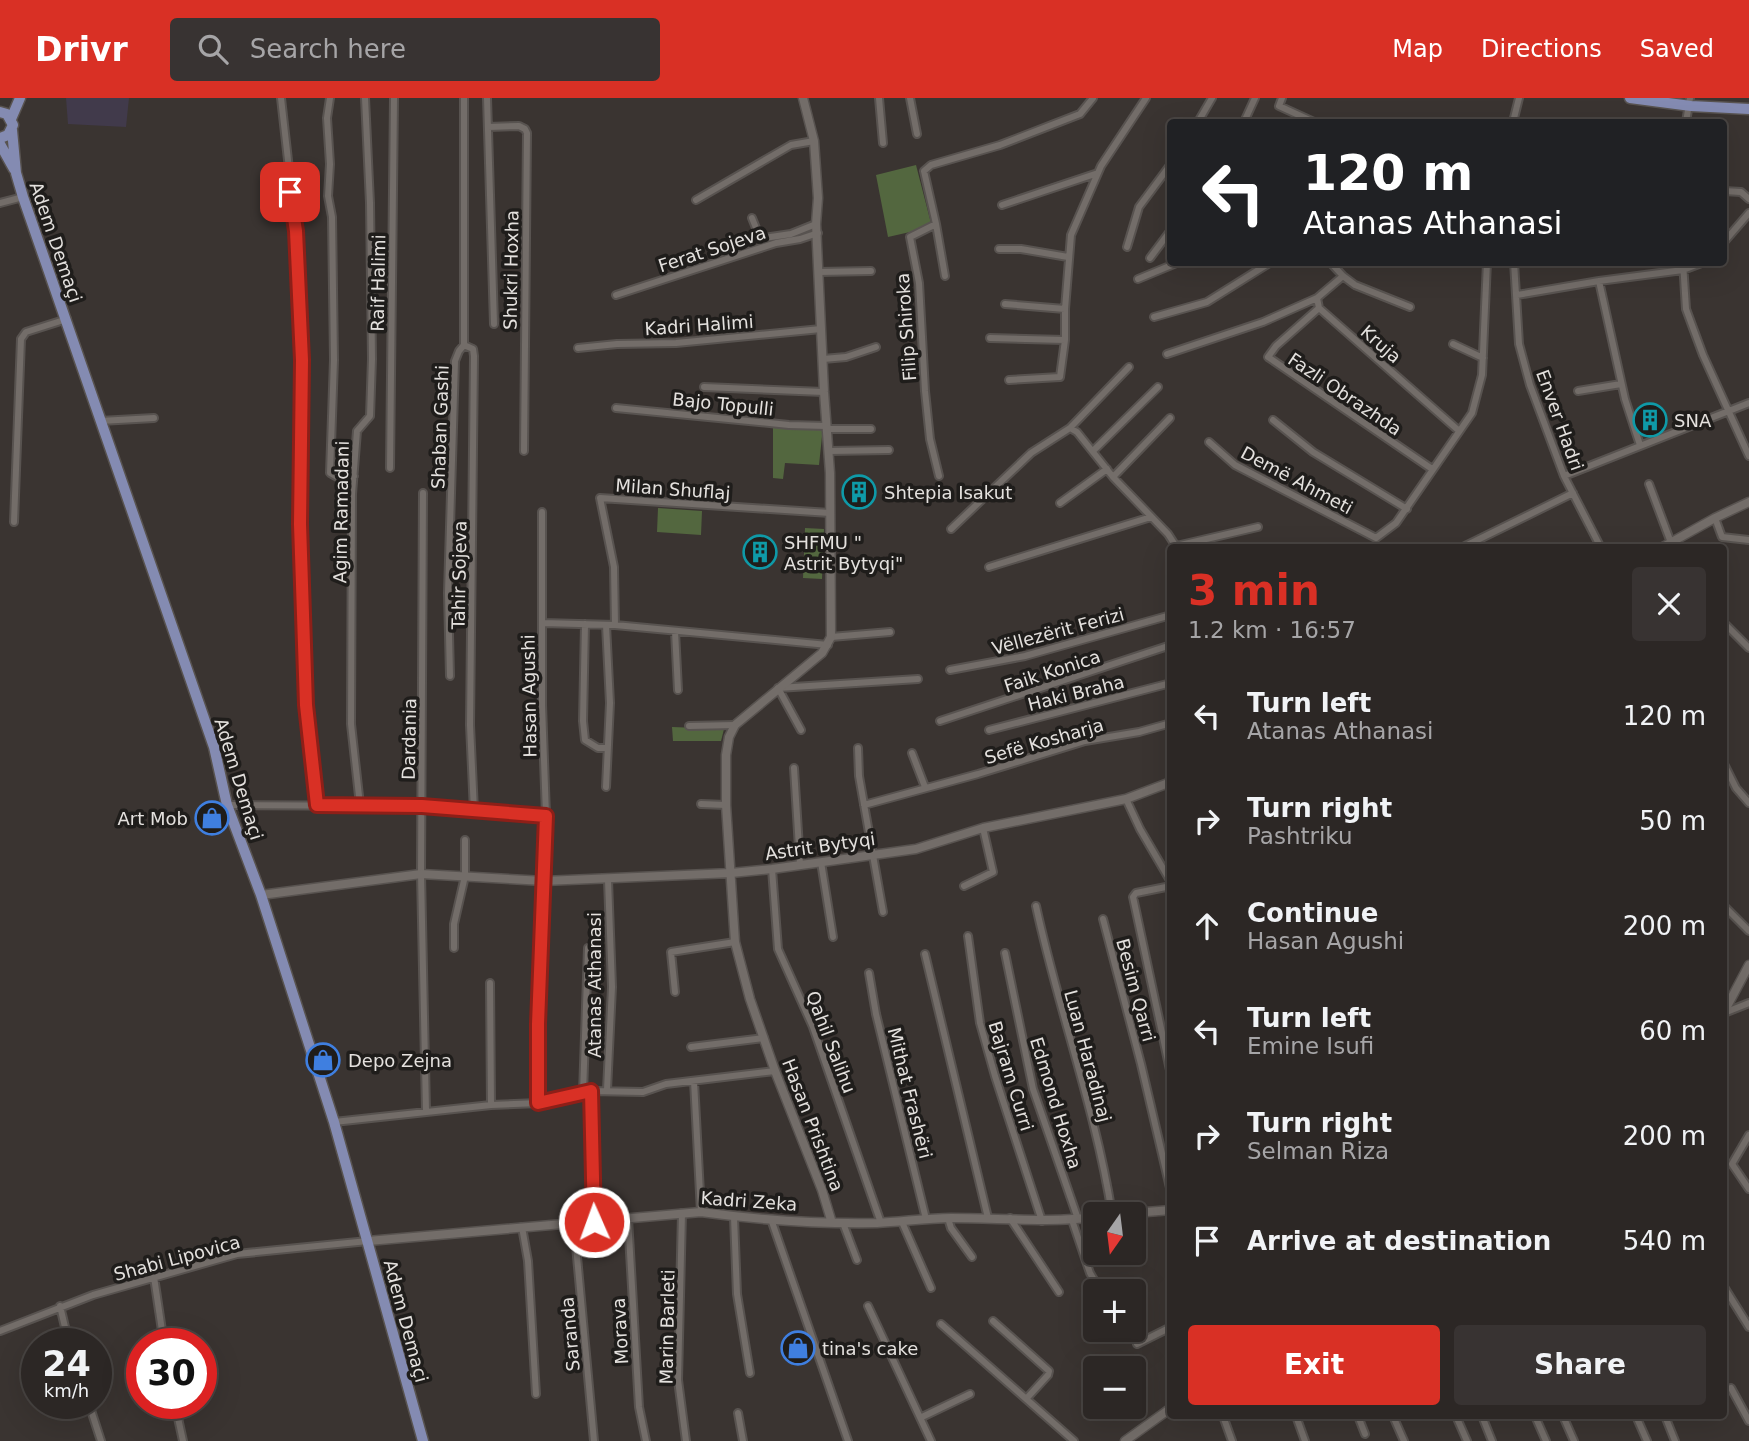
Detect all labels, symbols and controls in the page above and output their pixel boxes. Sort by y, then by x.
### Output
search box [170,18,660,81]
text: Drivr [35,30,128,69]
icon: search [194,30,232,68]
text: Search here [250,34,406,64]
text: Map [1392,35,1443,63]
text: Directions [1481,35,1602,63]
text: Saved [1640,35,1714,63]
text: 120 m [1303,145,1473,202]
icon: left [1188,147,1279,238]
pin [260,162,320,222]
icon: arrive [271,173,309,211]
street label: Adem Demaçi [26,179,86,305]
text: Atanas Athanasi [1303,204,1562,242]
street label: Shukri Hoxha [499,210,523,330]
street label: Ferat Sojeva [656,222,768,276]
street label: Raif Halimi [367,234,389,332]
street label: Filip Shiroka [892,272,920,382]
street label: Kadri Halimi [644,311,754,339]
street label: Kruja [1357,321,1405,367]
street label: Fazli Obrazhda [1284,348,1406,440]
street label: Shaban Gashi [427,365,453,489]
street label: Enver Hadri [1532,367,1588,473]
street label: Bajo Topulli [671,388,775,420]
building icon: SNA [1631,401,1669,439]
place label: SNA [1674,410,1712,431]
street label: Agim Ramadani [329,441,353,583]
street label: Demë Ahmeti [1237,442,1357,518]
building icon: Shtepia Isakut [840,473,878,511]
street label: Milan Shuflaj [615,475,731,503]
place label: Shtepia Isakut [884,482,1012,503]
street label: Tahir Sojeva [448,520,470,631]
place label: SHFMU " Astrit Bytyqi" [784,532,903,574]
building icon: SHFMU " Astrit Bytyqi" [741,533,779,571]
text: 3 min [1188,566,1320,615]
button: close [1632,567,1706,641]
street label: Vëllezërit Ferizi [990,603,1126,659]
text: 1.2 km · 16:57 [1188,617,1356,643]
street label: Hasan Agushi [517,634,541,758]
street label: Faik Konica [1001,646,1103,696]
street label: Haki Braha [1025,671,1127,715]
text: Turn left [1247,688,1371,718]
icon: left [1188,697,1226,735]
street label: Dardania [398,698,420,780]
text: 120 m [1623,701,1706,731]
street label: Sefë Kosharja [982,714,1106,768]
street label: Adem Demaçi [211,716,267,842]
text: Atanas Athanasi [1247,718,1433,744]
text: Turn right [1247,793,1392,823]
shop icon: Art Mob [193,799,231,837]
icon: right [1188,802,1226,840]
text: 50 m [1639,806,1706,836]
place label: Art Mob [118,808,188,829]
text: Pashtriku [1247,823,1353,849]
street label: Astrit Bytyqi [764,828,876,864]
text: Continue [1247,898,1378,928]
icon: ahead [1188,907,1226,945]
text: 200 m [1623,911,1706,941]
street label: Atanas Athanasi [584,912,605,1058]
text: Hasan Agushi [1247,928,1404,954]
street label: Besim Qarri [1112,936,1160,1044]
street label: Qahil Salihu [802,988,860,1096]
street label: Luan Haradinaj [1060,988,1116,1124]
text: Turn left [1247,1003,1371,1033]
icon: left [1188,1012,1226,1050]
text: 60 m [1639,1016,1706,1046]
street label: Bajram Curri [984,1019,1038,1133]
street label: Mithat Frashëri [884,1025,936,1161]
text: Emine Isufi [1247,1033,1374,1059]
street label: Edmond Hoxha [1026,1034,1086,1172]
shop icon: Depo Zejna [304,1041,342,1079]
place label: Depo Zejna [348,1050,452,1071]
street label: Hasan Prishtina [778,1056,848,1194]
text: Turn right [1247,1108,1392,1138]
icon: right [1188,1117,1226,1155]
text: 200 m [1623,1121,1706,1151]
text: Selman Riza [1247,1138,1389,1164]
position arrow [557,1185,631,1259]
street label: Kadri Zeka [700,1187,798,1215]
north arrow [1083,1202,1146,1265]
map controls [1083,1202,1146,1419]
icon: arrive [1188,1222,1226,1260]
text: Arrive at destination [1247,1226,1551,1256]
text: 540 m [1623,1226,1706,1256]
street label: Shabi Lipovica [111,1231,243,1285]
street label: Adem Demaçi [380,1257,432,1385]
street label: Marin Barleti [655,1269,679,1385]
button: + [1083,1279,1146,1342]
street label: Saranda [556,1296,584,1372]
street label: Morava [608,1297,632,1365]
button: Exit [1188,1325,1440,1405]
button: Share [1454,1325,1706,1405]
speed limit sign: 30 [126,1328,217,1419]
shop icon: tina's cake [779,1329,817,1367]
place label: tina's cake [822,1338,918,1359]
text: 24 [42,1344,91,1384]
button: − [1083,1356,1146,1419]
text: km/h [44,1380,89,1401]

